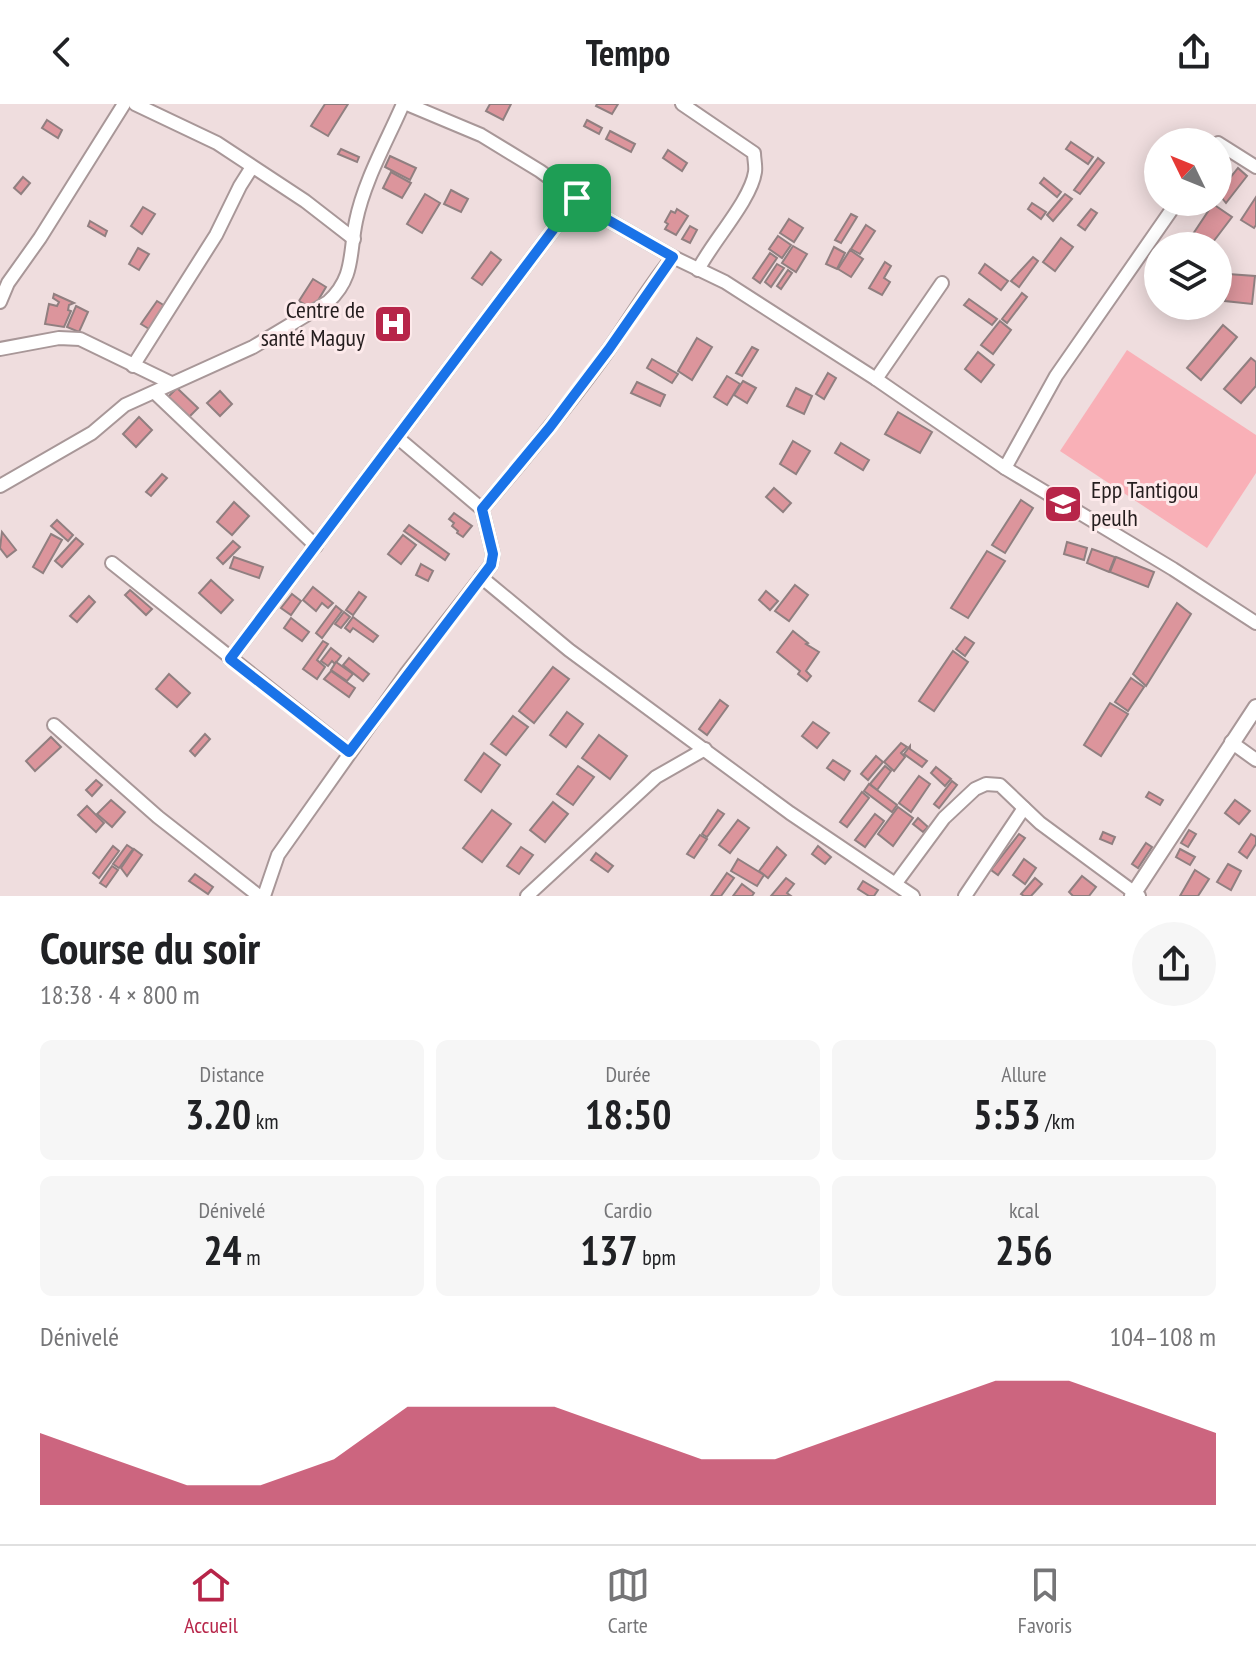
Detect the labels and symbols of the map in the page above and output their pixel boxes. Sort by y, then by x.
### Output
north arrow [1144,128,1232,216]
pin [543,164,611,232]
place label: Centre de santé Maguy [261,294,365,353]
hospital icon: Centre de santé Maguy [372,303,414,345]
place label: Epp Tantigou peulh [1091,474,1198,533]
school or university icon: Epp Tantigou peulh [1042,483,1084,525]

